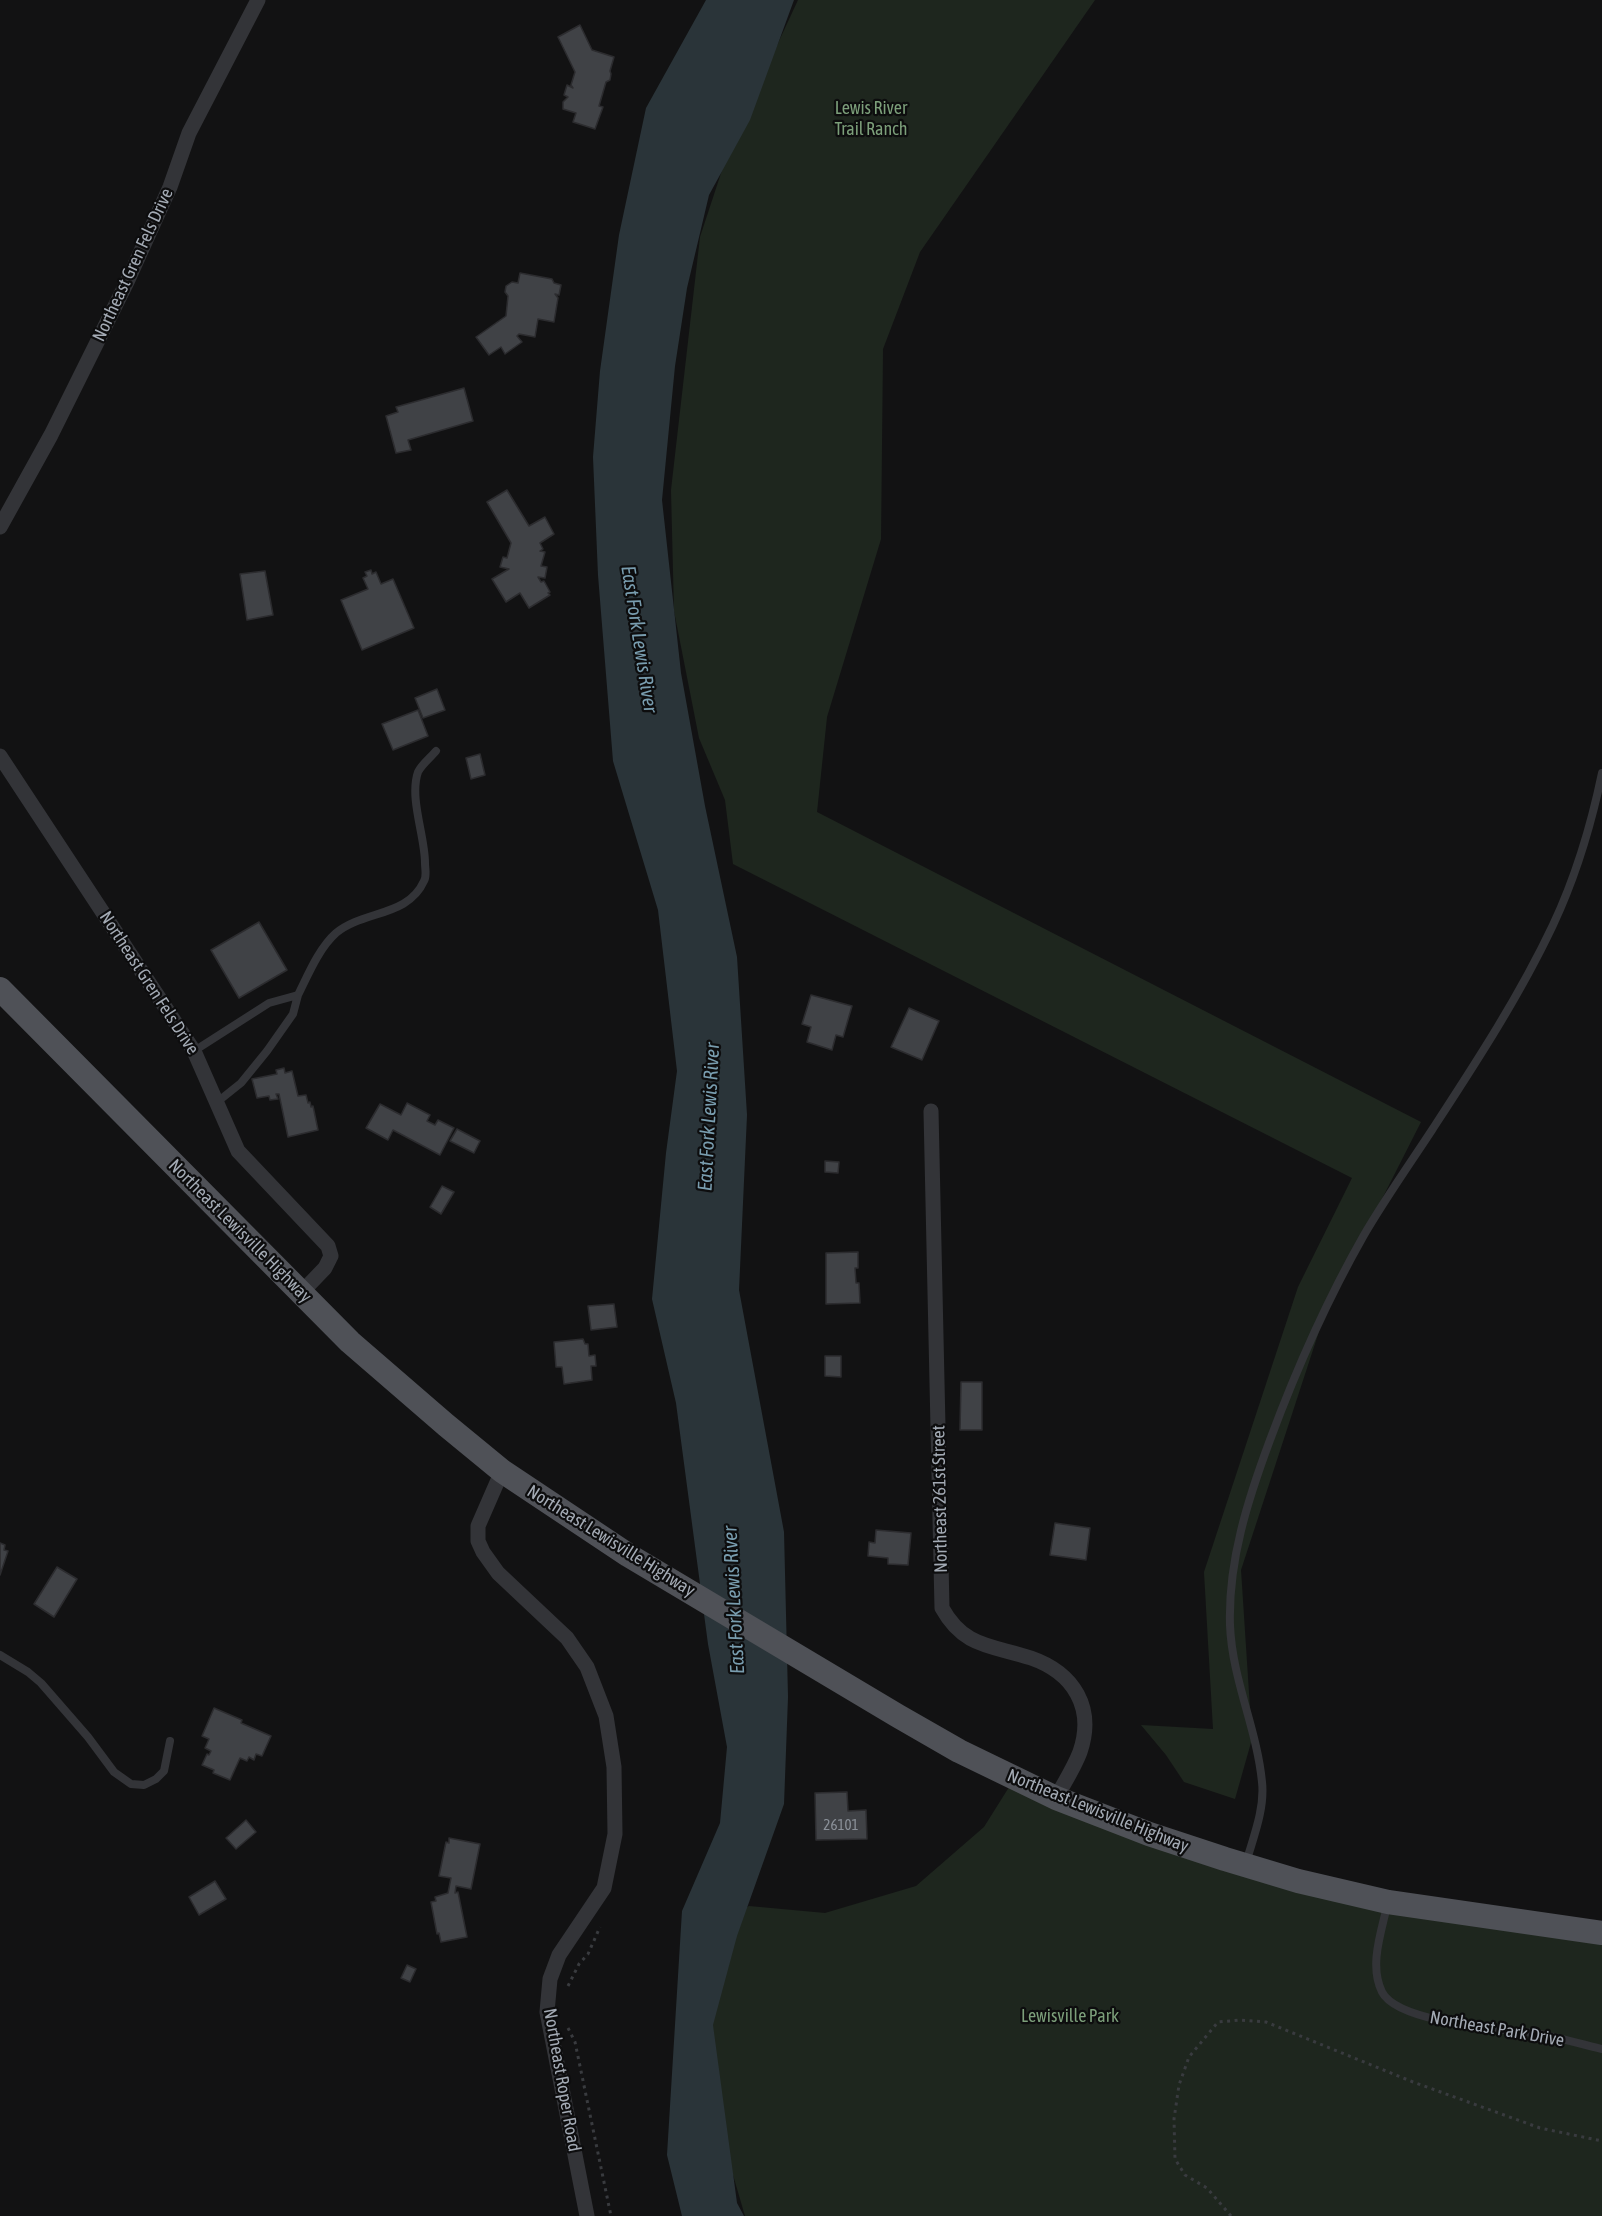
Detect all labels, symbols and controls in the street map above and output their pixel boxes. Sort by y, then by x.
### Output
park label: Lewis River Trail Ranch [834,97,908,140]
street label: Northeast Gren Fels Drive [88,185,178,345]
water label: East Fork Lewis River [616,564,662,714]
street label: Northeast Gren Fels Drive [95,907,203,1059]
water label: East Fork Lewis River [693,1042,725,1192]
street label: Northeast Lewisville Highway [164,1155,316,1307]
street label: Northeast 261st Street [928,1425,952,1573]
street label: Northeast Lewisville Highway [523,1480,699,1602]
water label: East Fork Lewis River [718,1525,750,1675]
street label: Northeast Lewisville Highway [1004,1765,1192,1857]
house number: 26101 [823,1816,859,1834]
park label: Lewisville Park [1021,2005,1119,2027]
street label: Northeast Roper Road [539,2007,585,2153]
street label: Northeast Park Drive [1428,2007,1566,2051]

